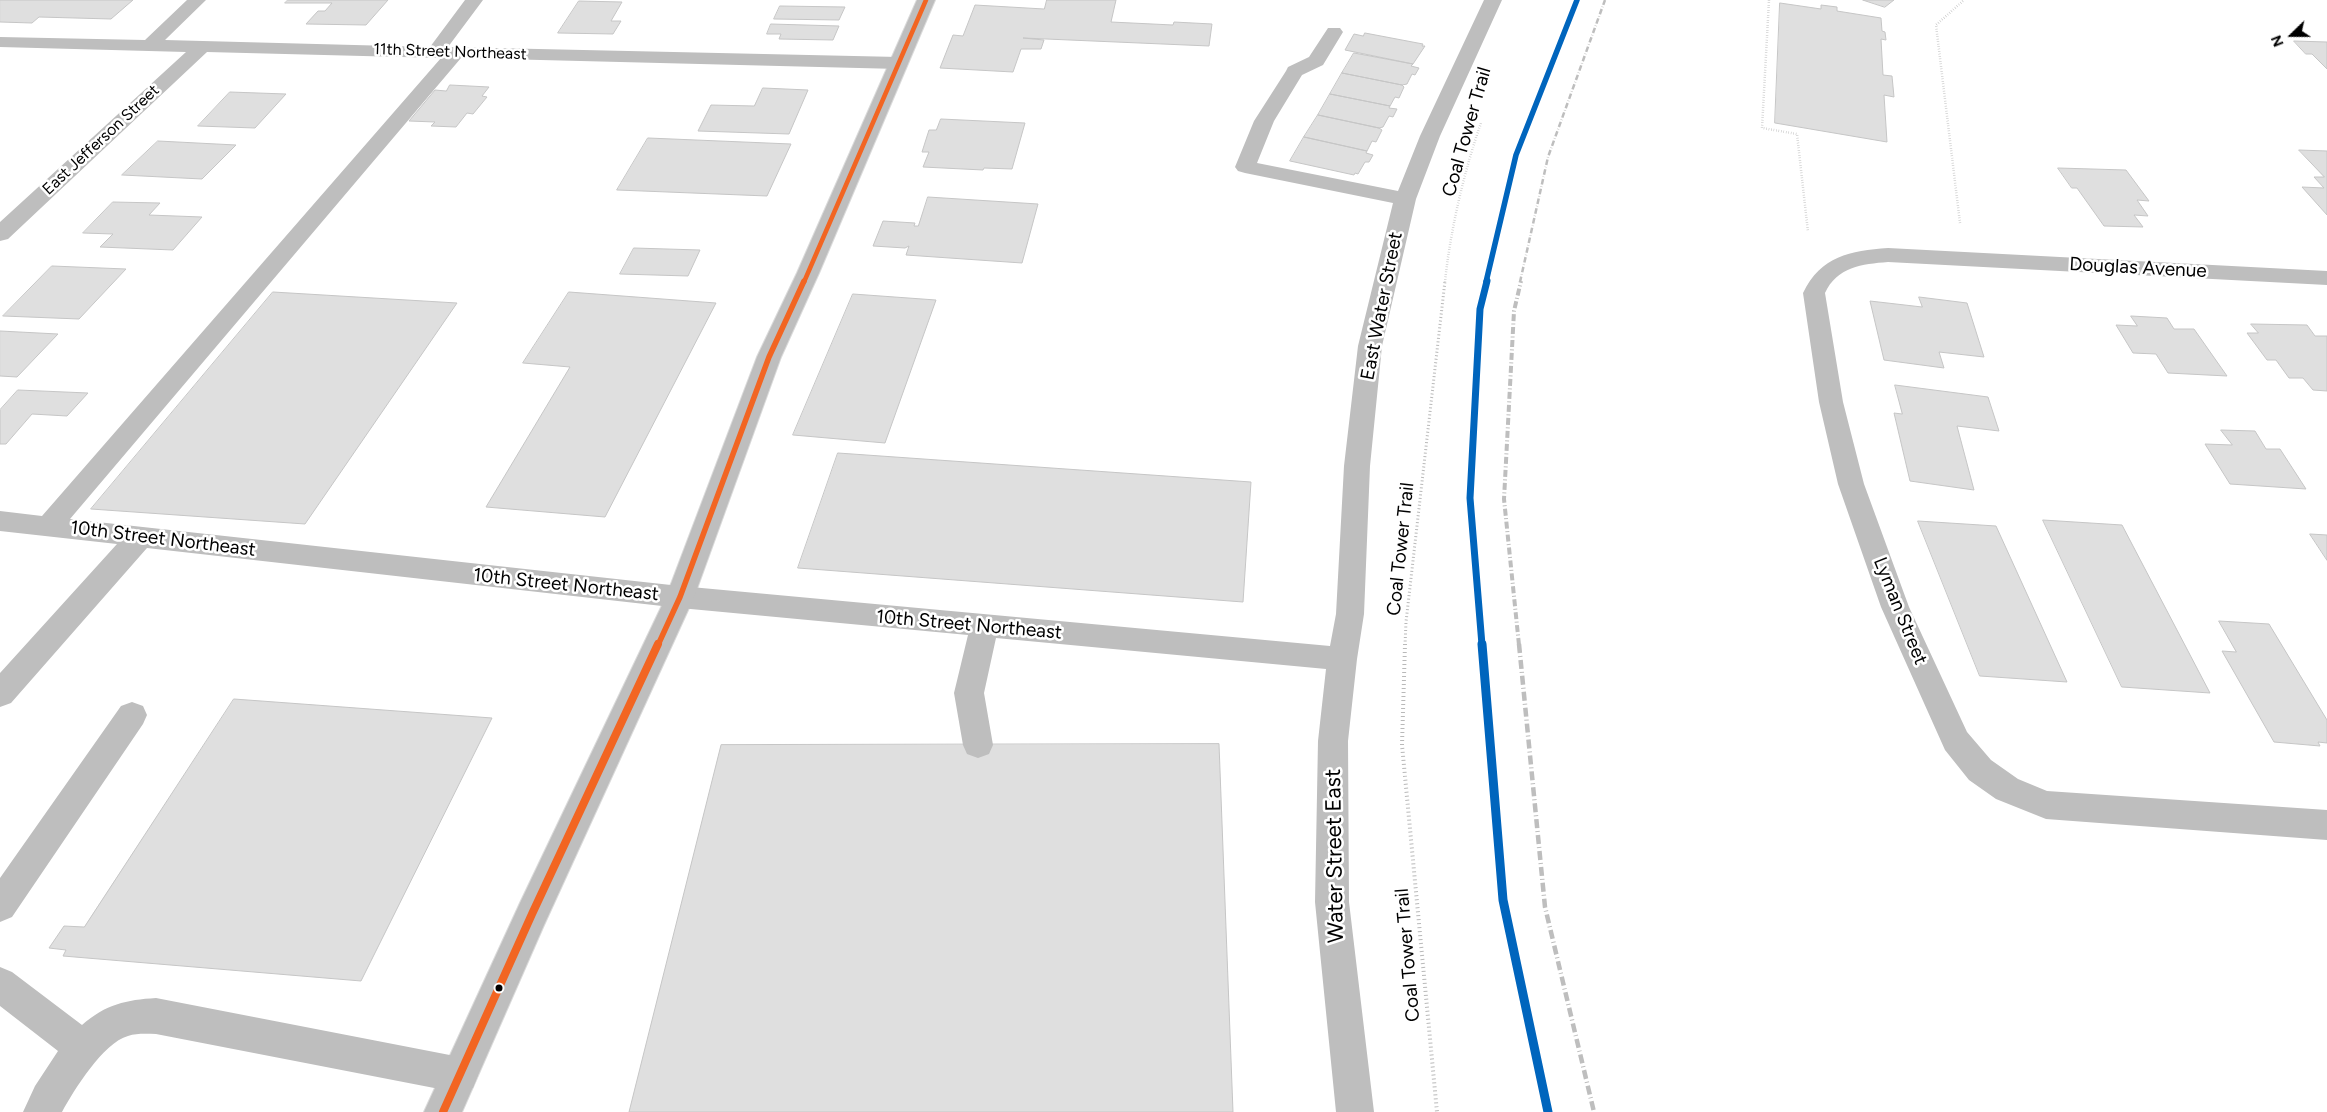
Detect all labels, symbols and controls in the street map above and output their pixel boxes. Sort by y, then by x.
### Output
north arrow [2267,10,2317,60]
text: N [2268,33,2288,49]
street label: 11th Street Northeast [373,40,527,64]
street label: Coal Tower Trail [1438,65,1496,199]
street label: East Jefferson Street [39,81,163,199]
street label: East Water Street [1356,230,1408,382]
street label: Douglas Avenue [2069,253,2207,283]
street label: Coal Tower Trail [1383,481,1419,617]
street label: 10th Street Northeast [69,516,257,562]
street label: Lyman Street [1868,554,1932,668]
street label: 10th Street Northeast [472,564,660,606]
street label: 10th Street Northeast [875,606,1063,644]
street label: Water Street East [1320,769,1350,943]
street label: Coal Tower Trail [1391,887,1425,1023]
unlabelled marker [494,983,504,993]

